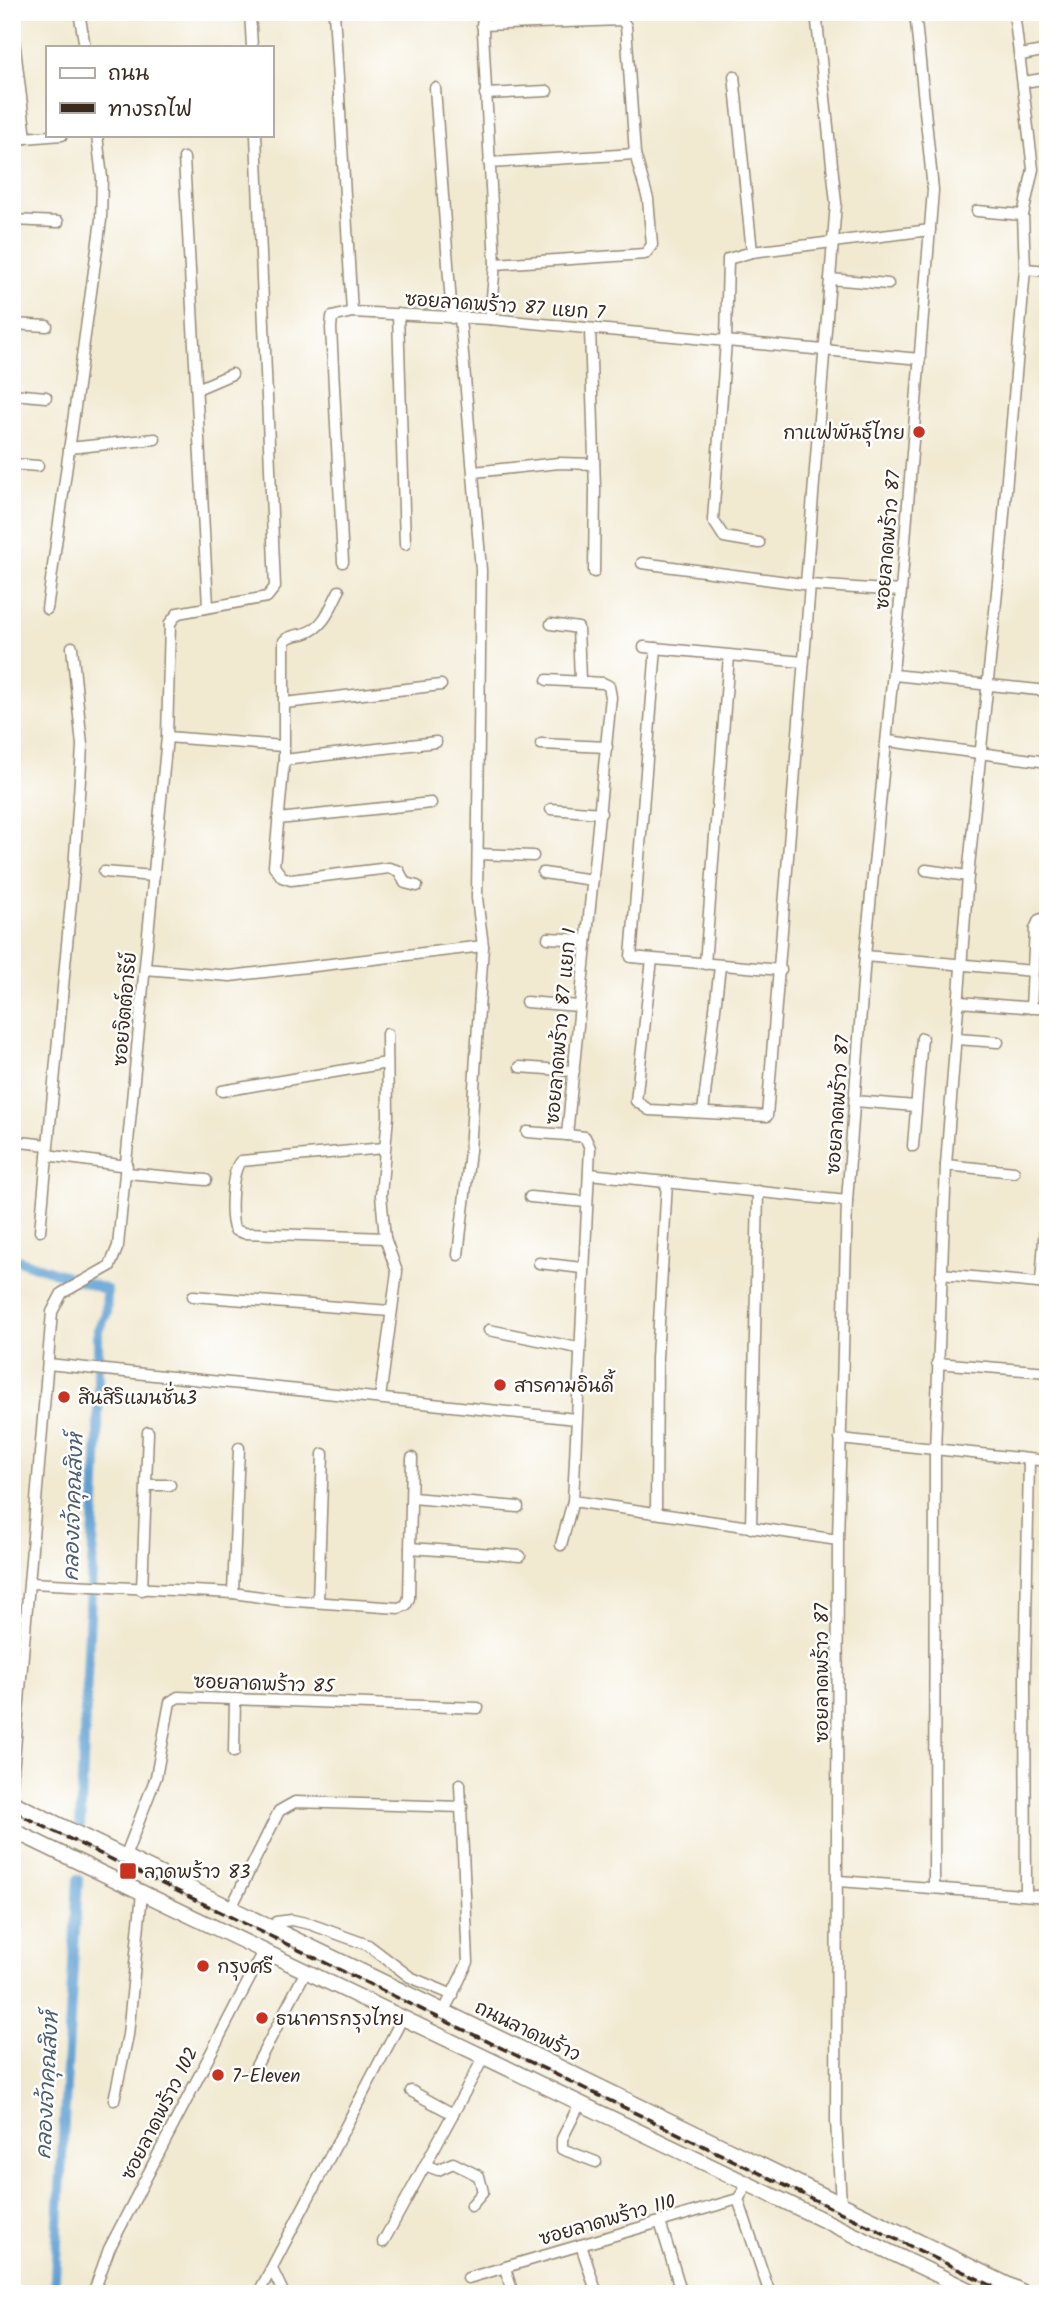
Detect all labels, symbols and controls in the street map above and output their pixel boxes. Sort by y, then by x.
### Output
legend [46,46,273,136]
text: ถนน [108,58,149,91]
text: ทางรถไฟ [108,94,193,127]
street label: ซอยลาดพร้าว 87 แยก 7 [404,285,607,329]
place label: กาแฟพันธ์ุไทย [783,419,905,449]
marker: กาแฟพันธ์ุไทย [911,424,927,440]
street label: ซอยลาดพร้าว 87 [868,468,910,611]
street label: ซอยลาดพร้าว 87 แยก 1 [538,926,586,1126]
street label: ซอยจิตต์อารีย์ [106,951,146,1068]
street label: ซอยลาดพร้าว 87 [819,1033,859,1176]
place label: สารคามอินดี้ [514,1369,616,1402]
marker: สารคามอินดี้ [492,1377,508,1393]
place label: สินสิริแมนชั่น3 [78,1381,197,1414]
marker: สินสิริแมนชั่น3 [56,1389,72,1405]
water label: คลองเจ้าคุณสิงห์ [55,1429,94,1582]
street label: ซอยลาดพร้าว 87 [808,1602,838,1743]
street label: ซอยลาดพร้าว 85 [193,1668,337,1703]
place label: ลาดพร้าว 83 [144,1858,250,1888]
marker: ลาดพร้าว 83 [118,1861,138,1881]
place label: กรุงศรี [217,1953,273,1983]
marker: กรุงศรี [195,1958,211,1974]
street label: ถนนลาดพร้าว [469,1993,585,2070]
place label: ธนาคารกรุงไทย [276,2005,404,2035]
water label: คลองเจ้าคุณสิงห์ [28,2006,69,2160]
marker: ธนาคารกรุงไทย [254,2010,270,2026]
street label: ซอยลาดพร้าว 102 [114,2042,207,2186]
place label: 7-Eleven [232,2062,301,2092]
marker: 7-Eleven [210,2067,226,2083]
street label: ซอยลาดพร้าว 110 [536,2187,679,2255]

